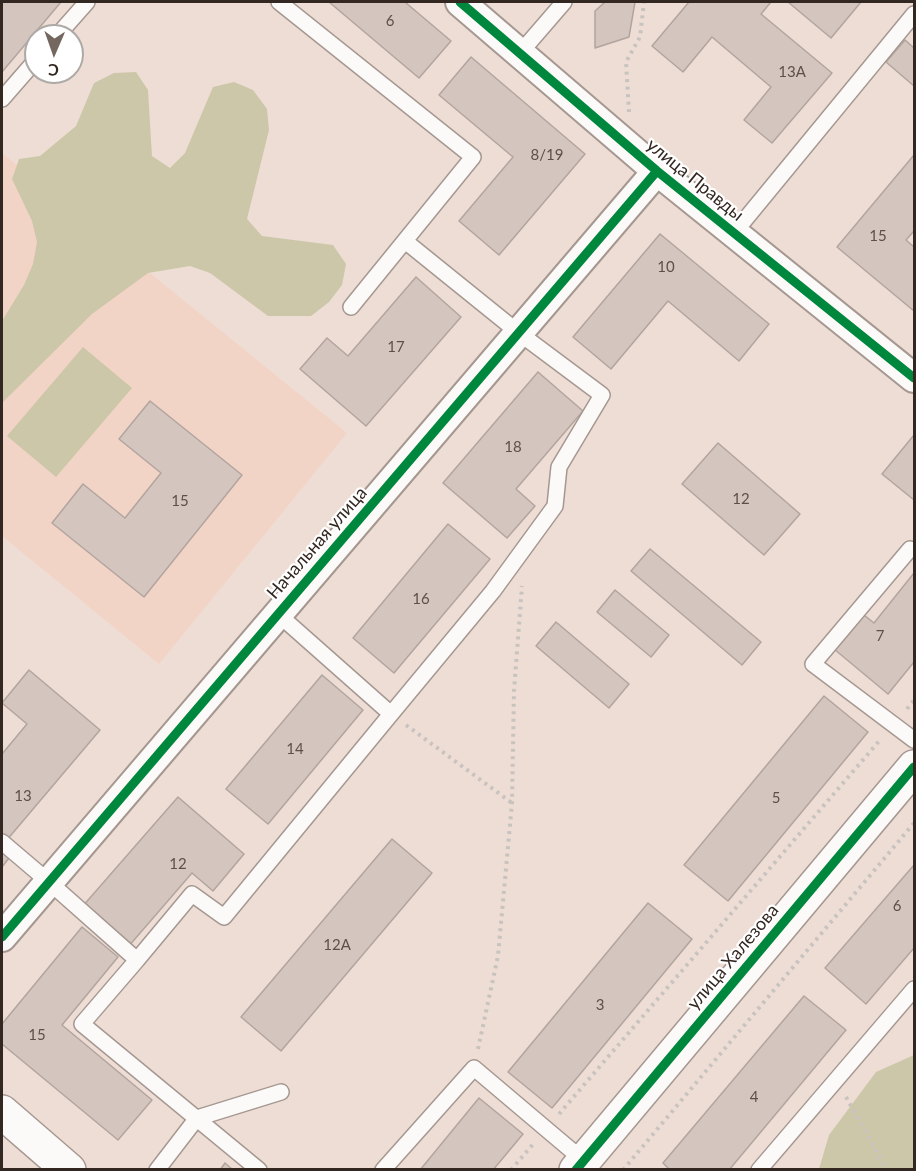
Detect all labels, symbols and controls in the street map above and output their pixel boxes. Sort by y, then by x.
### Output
house number: 6 [386,12,394,30]
north arrow [24,24,84,84]
text: С [48,61,59,80]
house number: 13А [778,63,806,81]
street label: улица Правды [642,134,748,226]
house number: 8/19 [531,146,563,164]
house number: 15 [869,227,887,245]
house number: 10 [657,258,675,276]
house number: 17 [387,338,405,356]
house number: 18 [504,438,522,456]
street label: Начальная улица [262,483,372,603]
house number: 12 [732,490,750,508]
house number: 15 [171,492,189,510]
house number: 16 [412,590,430,608]
house number: 7 [876,627,884,645]
house number: 14 [286,740,304,758]
house number: 13 [14,787,32,805]
house number: 5 [772,789,780,807]
house number: 12 [169,855,187,873]
house number: 6 [893,897,901,915]
street label: улица Халезова [683,900,783,1014]
house number: 12А [323,936,351,954]
house number: 3 [596,996,604,1014]
house number: 15 [28,1026,46,1044]
house number: 4 [750,1088,758,1106]

